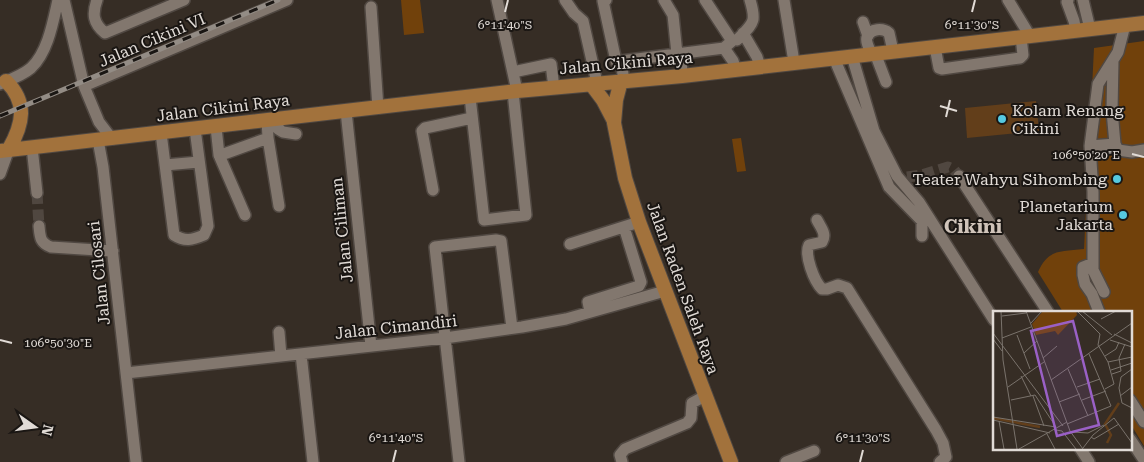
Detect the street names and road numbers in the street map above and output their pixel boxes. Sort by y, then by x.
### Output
street label: Jalan Cikini VI [96,9,208,71]
street label: Jalan Cikini Raya [559,48,694,78]
street label: Jalan Cikini Raya [155,90,291,126]
street label: Jalan Ciliman [327,176,357,284]
street label: Jalan Raden Saleh Raya [643,199,723,377]
street label: Jalan Cilosari [84,220,114,326]
street label: Jalan Cimandiri [334,311,458,343]

